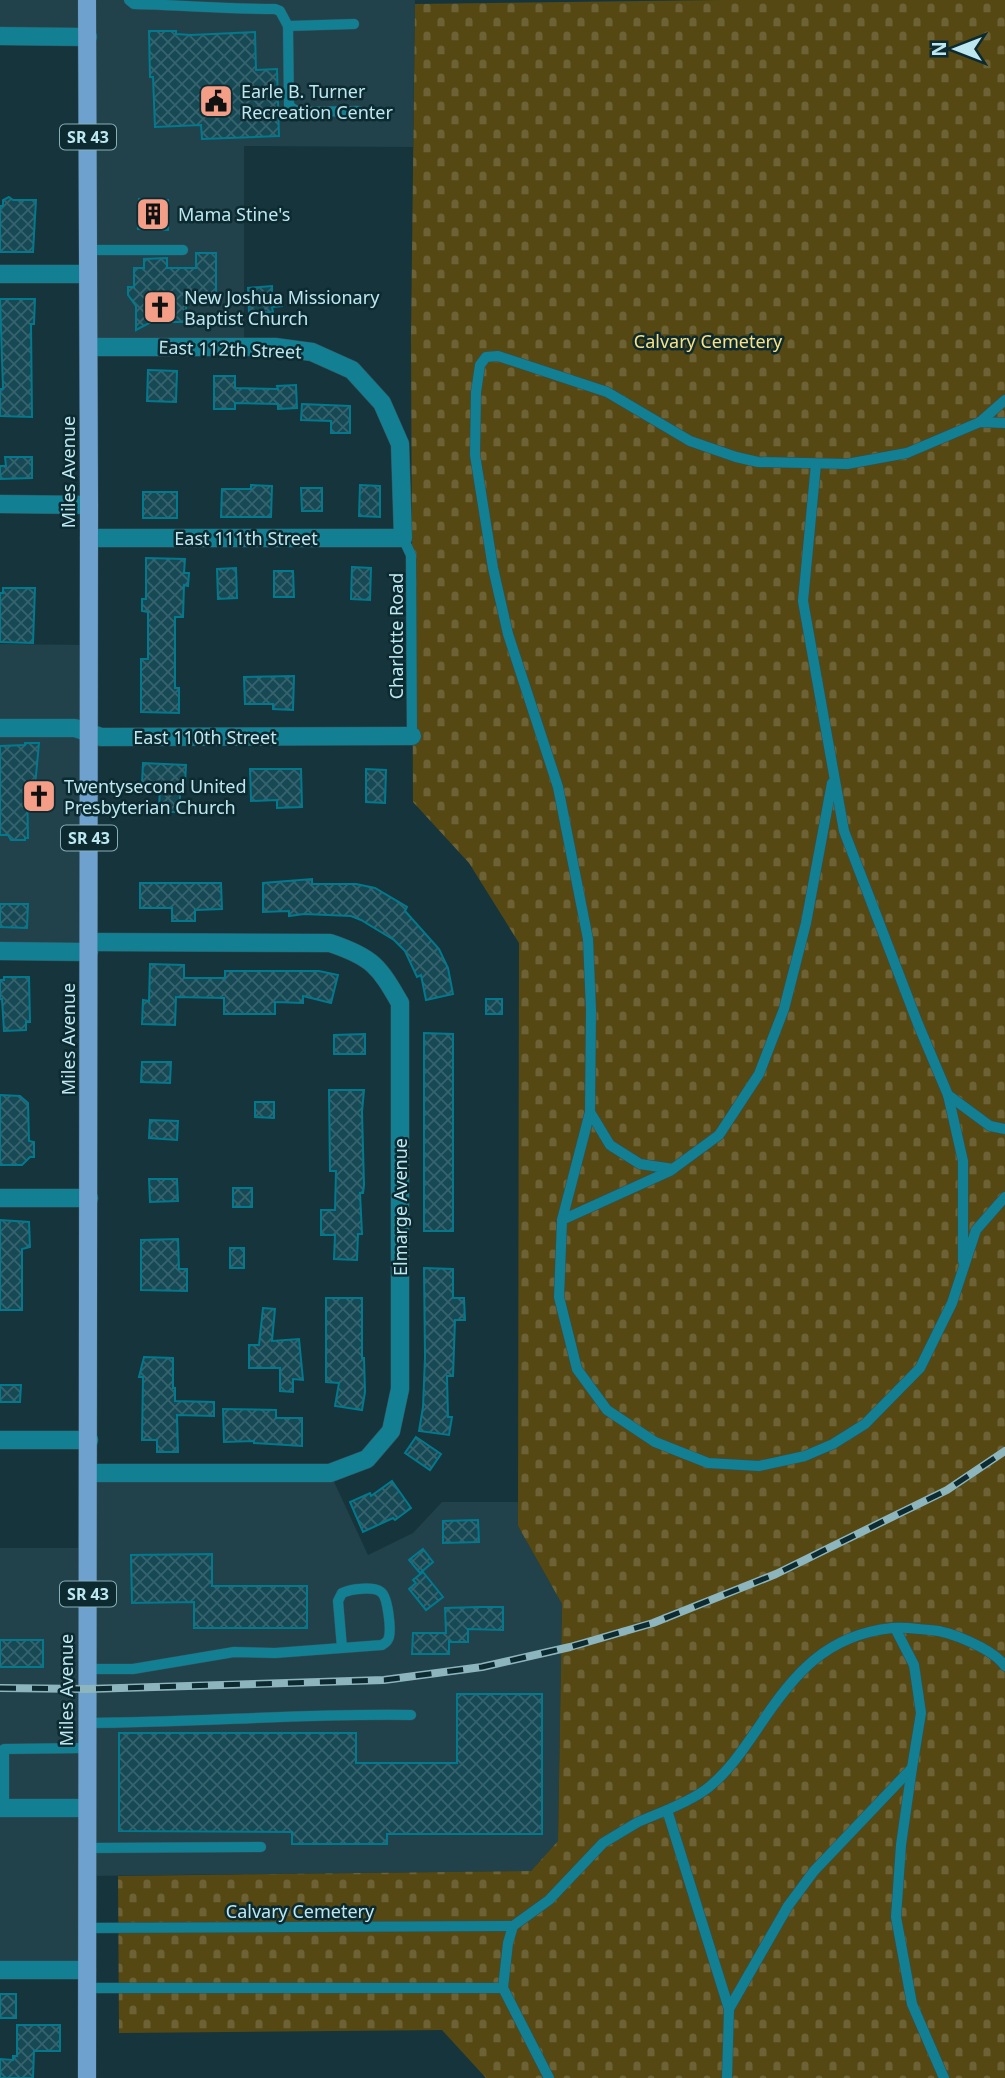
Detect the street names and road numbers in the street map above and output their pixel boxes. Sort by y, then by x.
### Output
road number: SR 43 [60,125,116,150]
street label: East 112th Street [158,335,303,364]
street label: Miles Avenue [56,416,80,528]
street label: East 111th Street [174,526,318,550]
street label: Charlotte Road [384,573,408,699]
street label: East 110th Street [133,725,277,749]
road number: SR 43 [61,825,117,850]
street label: Miles Avenue [56,983,80,1095]
street label: Elmarge Avenue [388,1138,412,1276]
road number: SR 43 [60,1582,116,1606]
street label: Miles Avenue [54,1634,78,1746]
street label: Calvary Cemetery [226,1899,375,1923]

